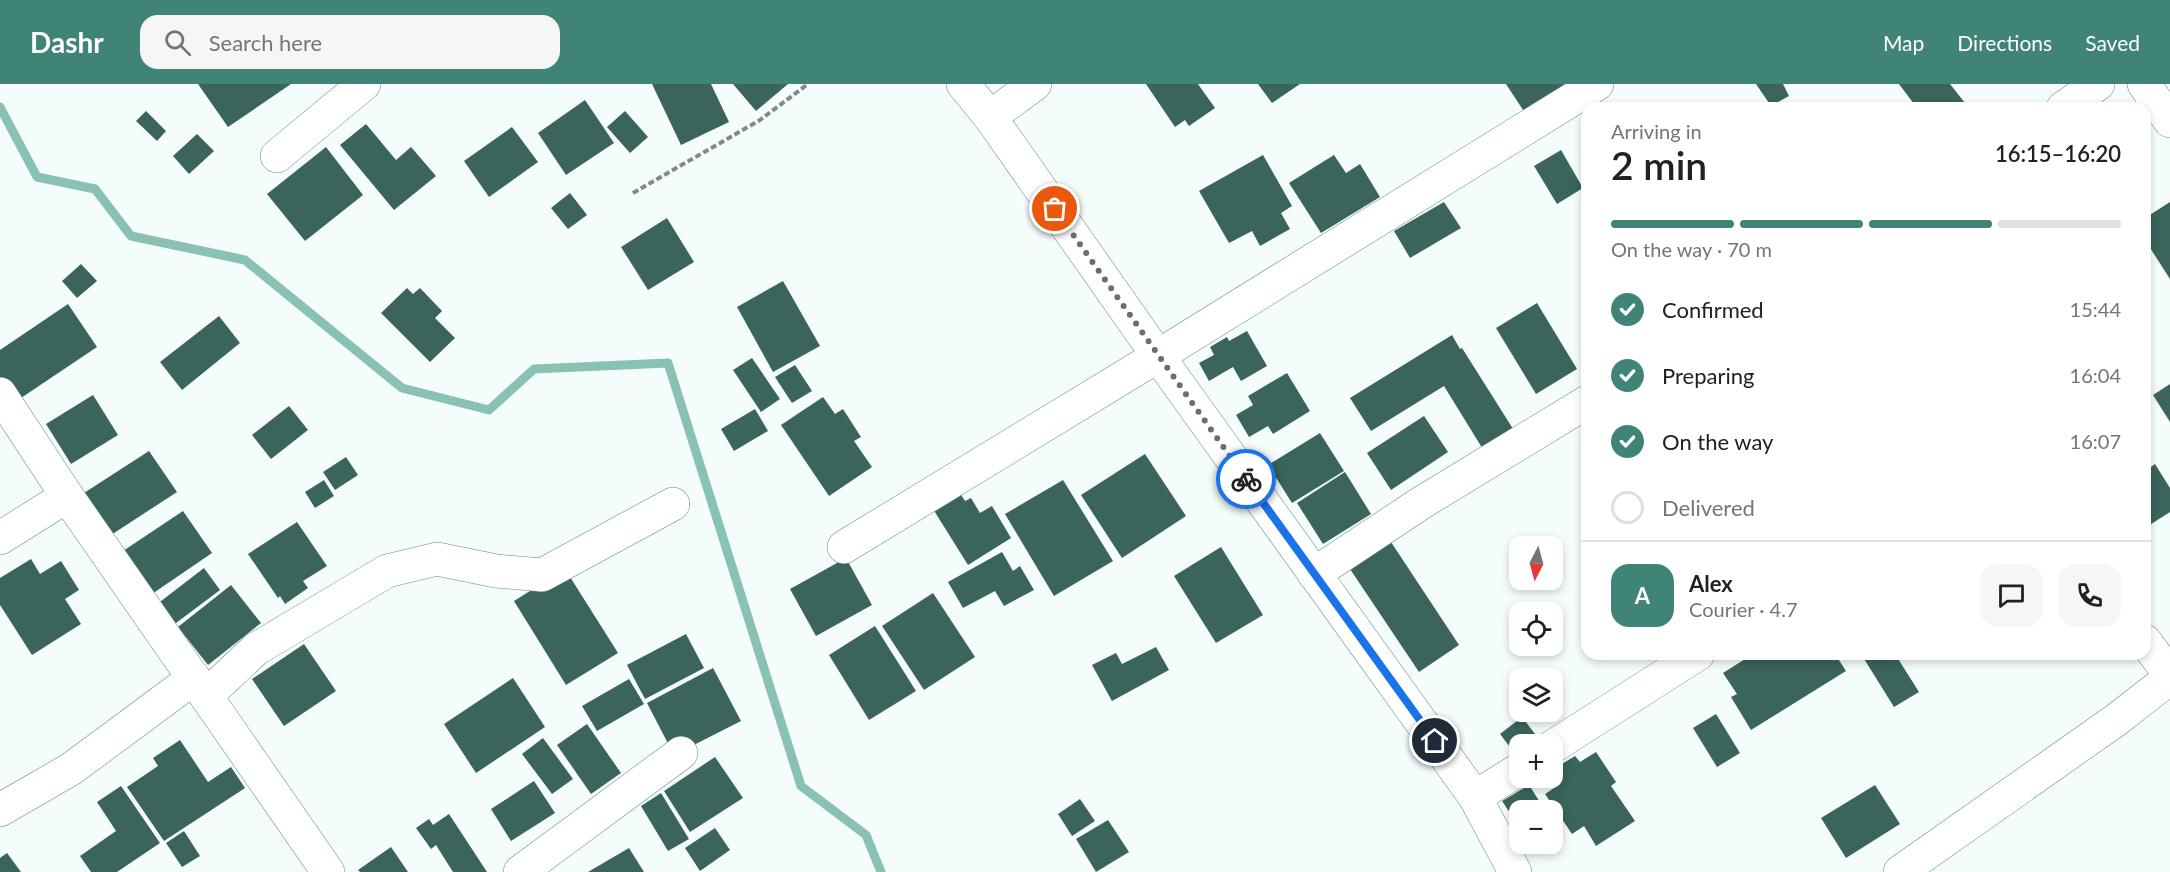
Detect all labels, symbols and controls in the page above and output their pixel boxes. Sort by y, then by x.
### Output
search box [140,15,560,69]
text: Dashr [30,25,104,59]
icon: search [161,26,194,59]
text: Search here [209,29,322,56]
text: Map [1883,30,1924,55]
text: Directions [1957,30,2052,55]
text: Saved [2085,30,2140,55]
text: Arriving in [1611,119,1702,143]
text: 16:15–16:20 [1995,140,2121,167]
text: 2 min [1611,142,1707,188]
pin [1029,183,1080,234]
icon: bag [1038,192,1071,225]
text: On the way · 70 m [1611,237,1772,261]
icon: check [1611,293,1644,326]
text: Confirmed [1662,296,1764,323]
text: 15:44 [2070,297,2121,321]
icon: check [1611,359,1644,392]
text: Preparing [1662,362,1754,389]
text: 16:04 [2070,363,2121,387]
icon: check [1611,425,1644,458]
text: On the way [1662,428,1773,455]
text: 16:07 [2070,429,2121,453]
courier [1216,449,1276,509]
icon: bike [1230,463,1263,496]
text: Delivered [1662,494,1755,521]
north arrow [1509,536,1563,590]
map controls [1509,536,1563,854]
button: chat [1980,564,2043,627]
button: phone [2058,564,2121,627]
text: Alex [1689,570,1733,597]
text: A [1635,582,1650,609]
text: Courier · 4.7 [1689,597,1798,621]
button: locate [1509,602,1563,656]
button: layers [1509,668,1563,722]
pin [1409,715,1460,766]
icon: home [1418,724,1451,757]
button: + [1509,734,1563,788]
button: − [1509,800,1563,854]

